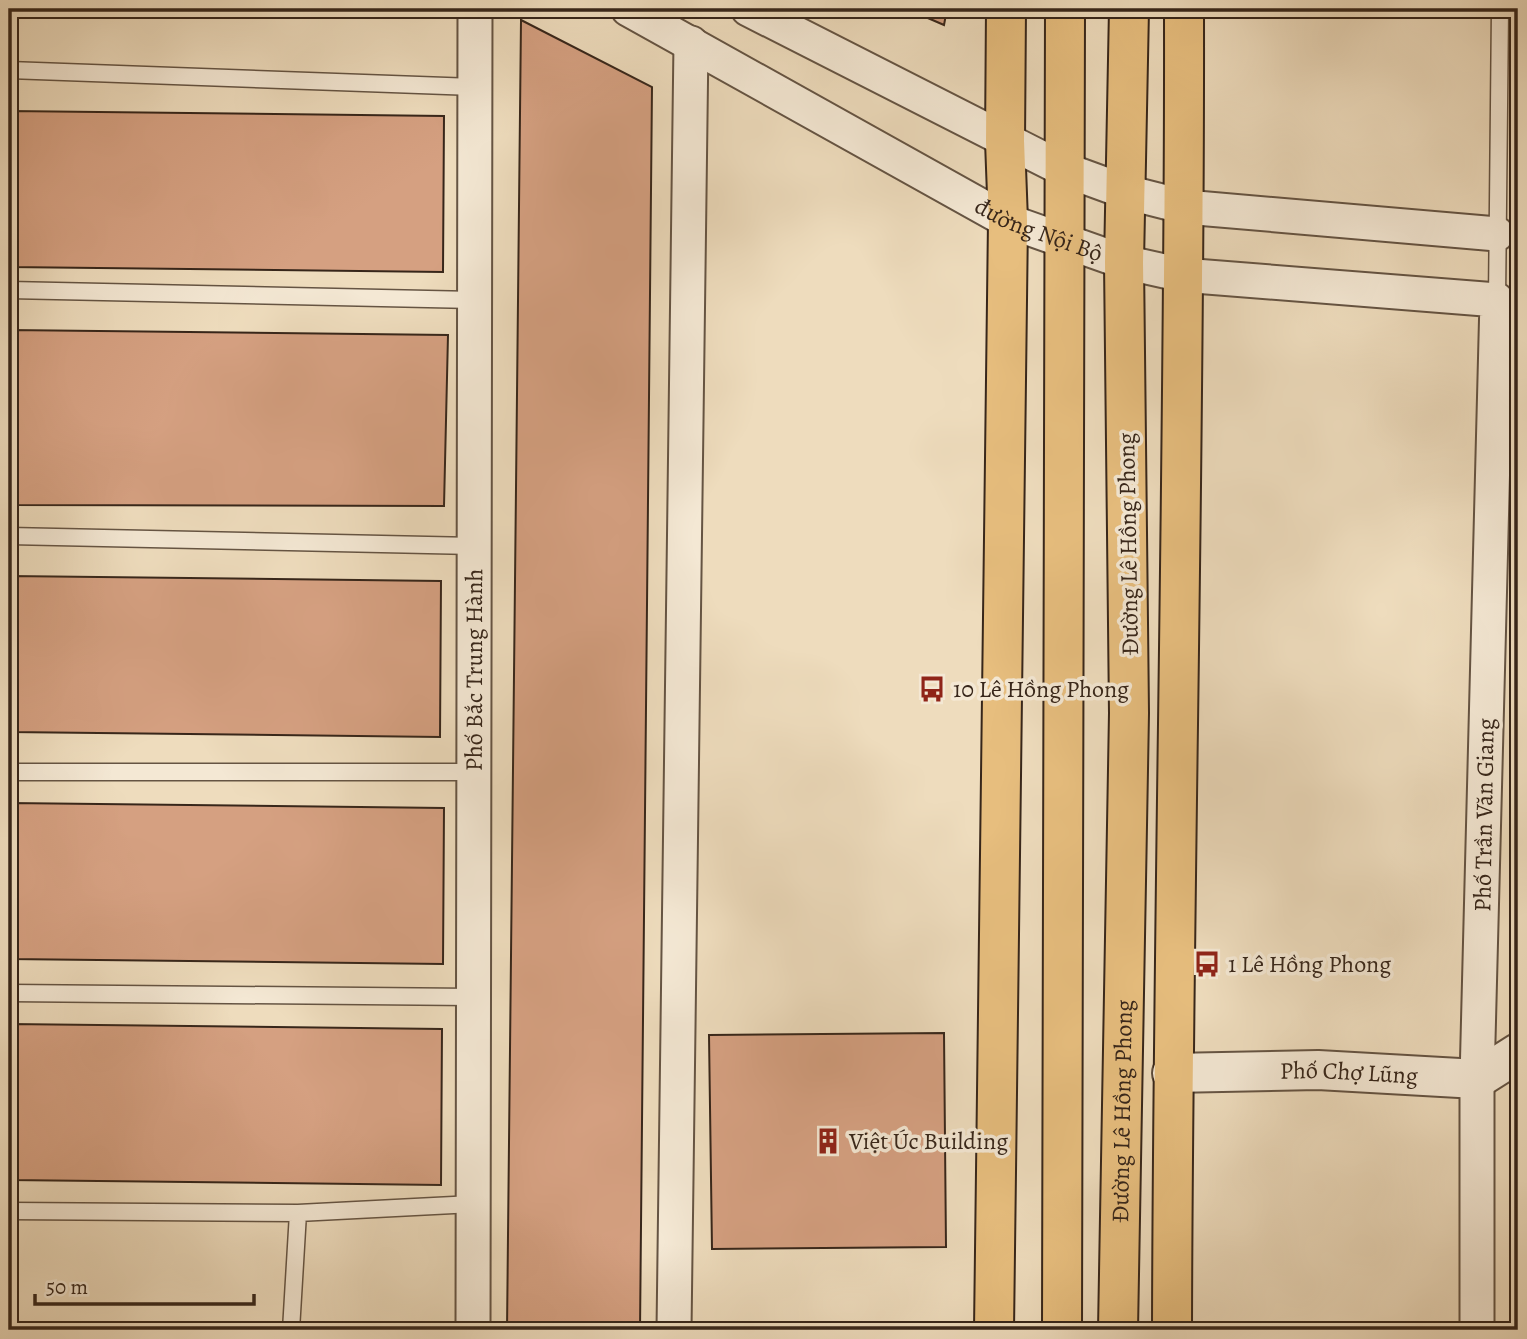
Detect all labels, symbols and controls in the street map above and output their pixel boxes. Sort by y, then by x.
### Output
street label: đường Nội Bộ [969,190,1107,269]
street label: Đường Lê Hồng Phong [1110,432,1146,656]
street label: Phố Bắc Trung Hành [458,569,490,771]
place label: 10 Lê Hồng Phong [953,673,1129,705]
bus stop icon: 10 Lê Hồng Phong [917,674,947,704]
street label: Phố Trần Văn Giang [1466,718,1502,912]
place label: 1 Lê Hồng Phong [1228,948,1391,980]
bus stop icon: 1 Lê Hồng Phong [1192,949,1222,979]
street label: Đường Lê Hồng Phong [1104,999,1140,1223]
street label: Phố Chợ Lũng [1280,1054,1419,1092]
place label: Việt Úc Building [848,1125,1008,1157]
building icon: Việt Úc Building [813,1126,843,1156]
scale bar [35,1262,254,1306]
text: 50 m [46,1273,88,1301]

